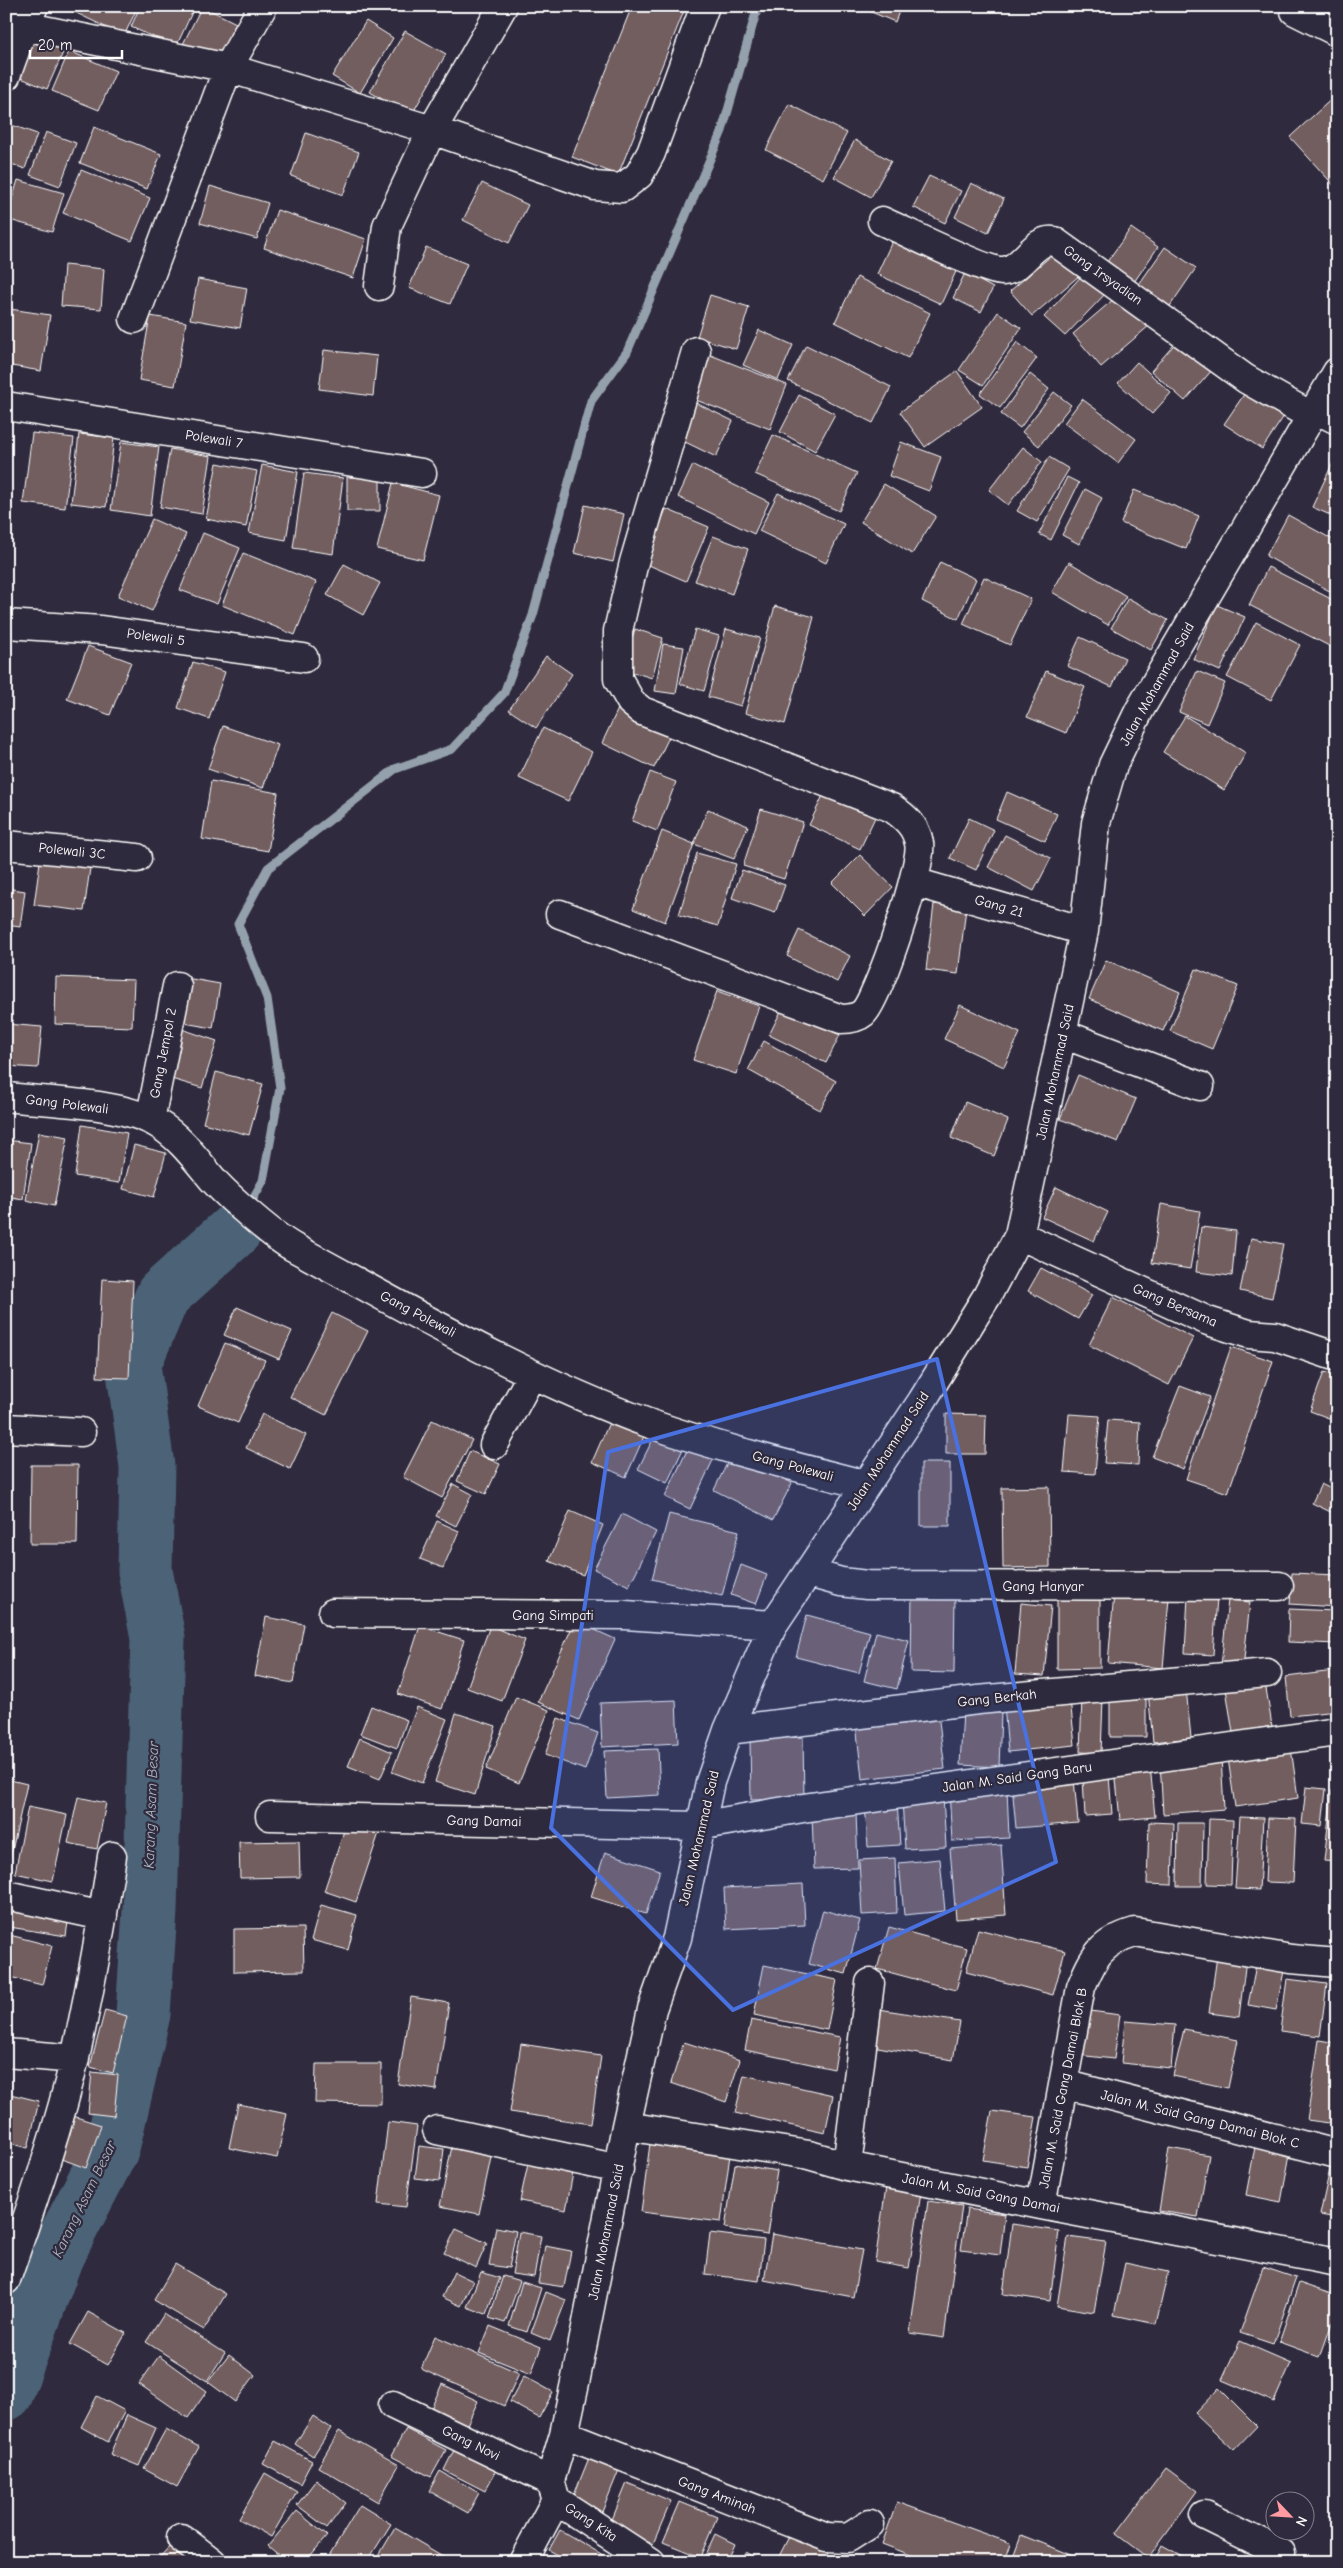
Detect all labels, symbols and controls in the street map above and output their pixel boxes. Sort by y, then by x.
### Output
scale bar [30,28,122,60]
text: 20 m [38,36,72,54]
street label: Gang Irsyadian [1060,241,1146,309]
street label: Polewali 7 [184,426,244,452]
street label: Jalan Mohammad Said [1116,619,1198,749]
street label: Polewali 5 [126,625,186,649]
street label: Polewali 3C [38,839,106,863]
street label: Gang 21 [973,891,1025,921]
street label: Jalan Mohammad Said [1032,1003,1078,1141]
street label: Gang Jempol 2 [146,1006,180,1100]
street label: Gang Polewali [25,1090,109,1118]
street label: Gang Bersama [1130,1280,1220,1330]
street label: Gang Polewali [377,1287,459,1341]
street label: Jalan Mohammad Said [843,1388,933,1514]
street label: Gang Polewali [751,1447,835,1485]
street label: Gang Hanyar [1002,1578,1084,1595]
street label: Gang Simpati [512,1607,594,1624]
street label: Gang Berkah [957,1685,1037,1711]
water label: Karang Asam Besar [140,1740,162,1869]
street label: Jalan M. Said Gang Baru [941,1758,1093,1796]
street label: Jalan Mohammad Said [675,1769,723,1907]
street label: Gang Damai [446,1812,522,1830]
street label: Jalan M. Said Gang Damai Blok B [1035,1986,1091,2190]
street label: Jalan M. Said Gang Damai Blok C [1099,2086,1301,2152]
water label: Karang Asam Besar [48,2137,120,2260]
street label: Jalan Mohammad Said [584,2163,628,2301]
street label: Jalan M. Said Gang Damai [901,2169,1061,2217]
street label: Gang Novi [439,2422,503,2464]
street label: Gang Aminah [675,2472,759,2518]
north arrow [1266,2490,1316,2540]
street label: Gang Kita [562,2499,620,2545]
text: N [1292,2514,1311,2529]

